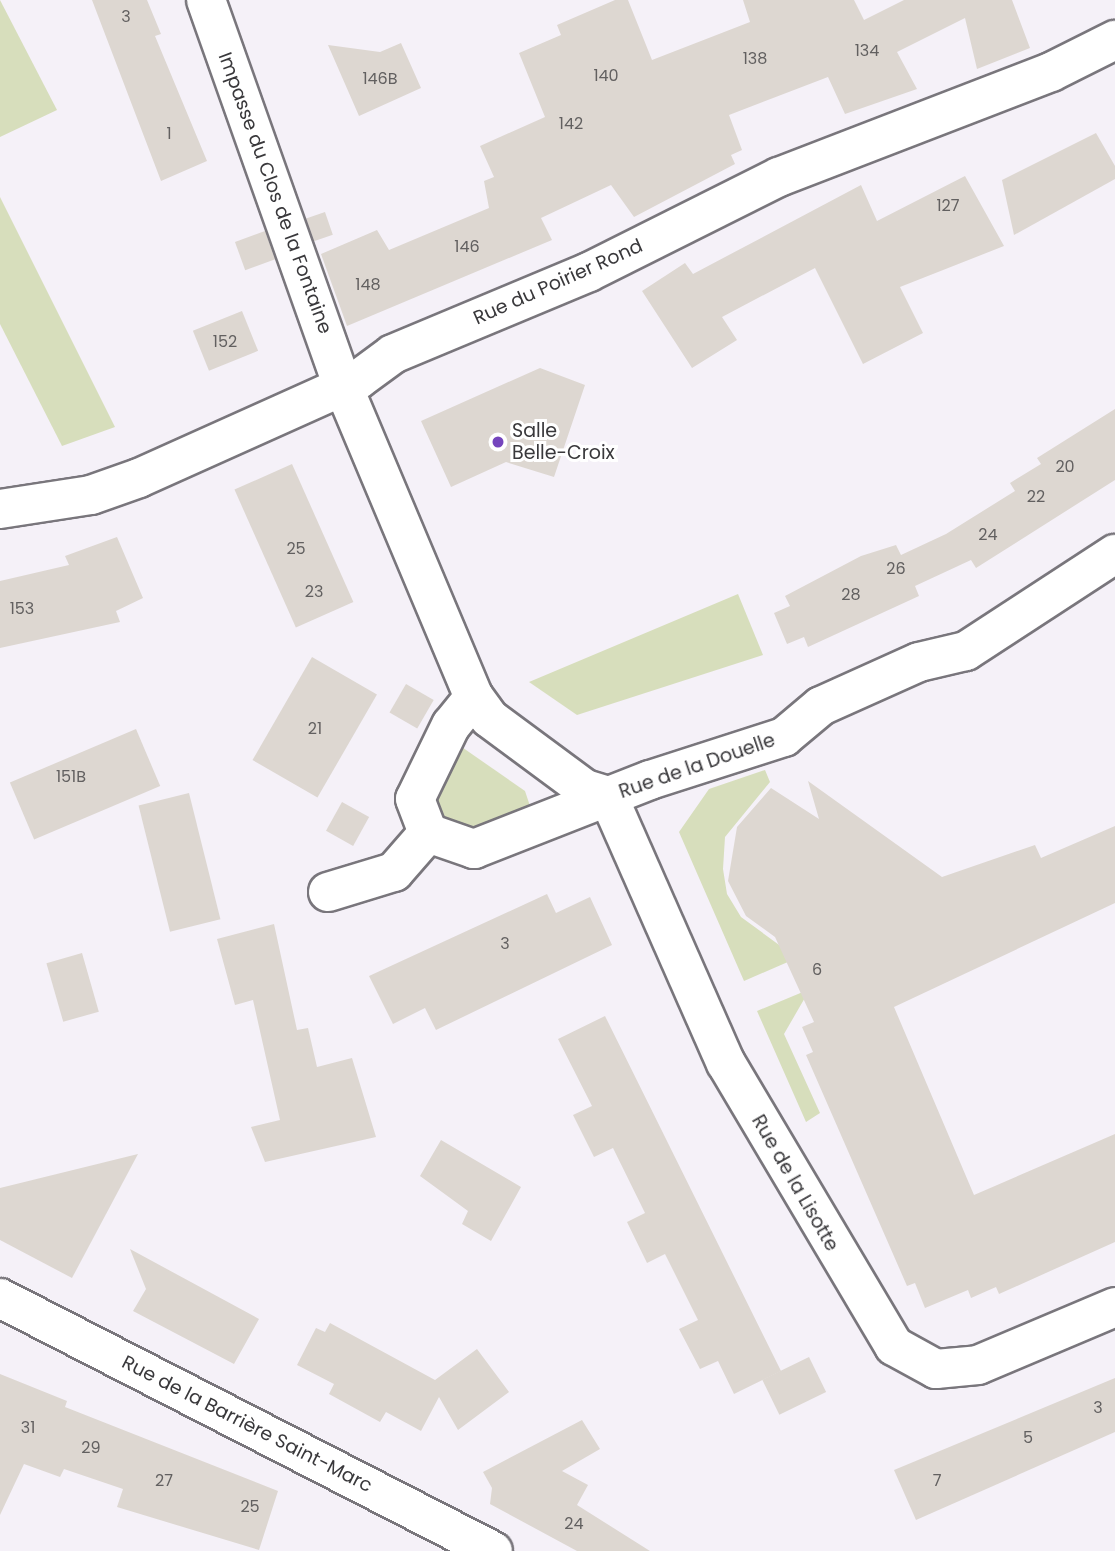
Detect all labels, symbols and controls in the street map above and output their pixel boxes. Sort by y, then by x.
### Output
house number: 3 [121,7,131,27]
house number: 134 [855,41,879,61]
street label: Impasse du Clos de la Fontaine [213,49,337,337]
house number: 138 [743,49,767,69]
house number: 140 [593,66,619,86]
house number: 146B [362,69,398,89]
house number: 142 [559,114,583,134]
house number: 1 [166,124,172,144]
house number: 127 [936,196,960,216]
street label: Rue du Poirier Rond [470,234,646,330]
house number: 146 [454,237,480,257]
house number: 148 [355,275,381,295]
house number: 152 [213,332,237,352]
place label: Salle Belle-Croix [512,420,615,464]
marker: Salle Belle-Croix [490,434,506,450]
house number: 20 [1055,457,1075,477]
house number: 22 [1027,487,1045,507]
house number: 24 [978,525,998,545]
house number: 25 [286,539,306,559]
house number: 26 [886,559,906,579]
house number: 23 [305,582,323,602]
house number: 28 [841,585,861,605]
house number: 153 [10,599,34,619]
house number: 21 [308,719,322,739]
street label: Rue de la Douelle [616,729,778,803]
house number: 151B [56,767,86,787]
house number: 3 [500,934,510,954]
house number: 6 [812,960,822,980]
street label: Rue de la Lisotte [747,1111,843,1255]
street label: Rue de la Barrière Saint-Marc [118,1351,376,1497]
house number: 3 [1093,1398,1103,1418]
house number: 31 [21,1418,35,1438]
house number: 5 [1023,1428,1033,1448]
house number: 29 [81,1438,101,1458]
house number: 27 [155,1471,173,1491]
house number: 7 [933,1471,941,1491]
house number: 25 [240,1497,260,1517]
house number: 24 [564,1514,584,1534]

